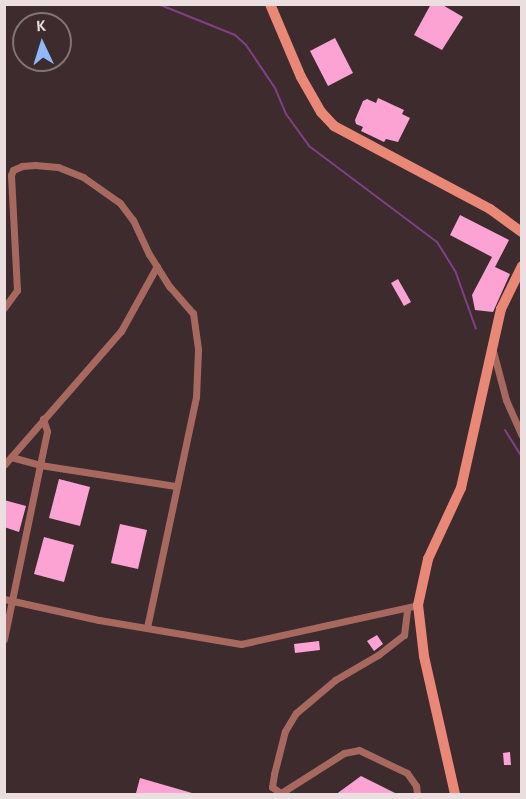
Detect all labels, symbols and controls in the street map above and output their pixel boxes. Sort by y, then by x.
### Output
north arrow [12,12,72,72]
text: K [36,18,46,34]

